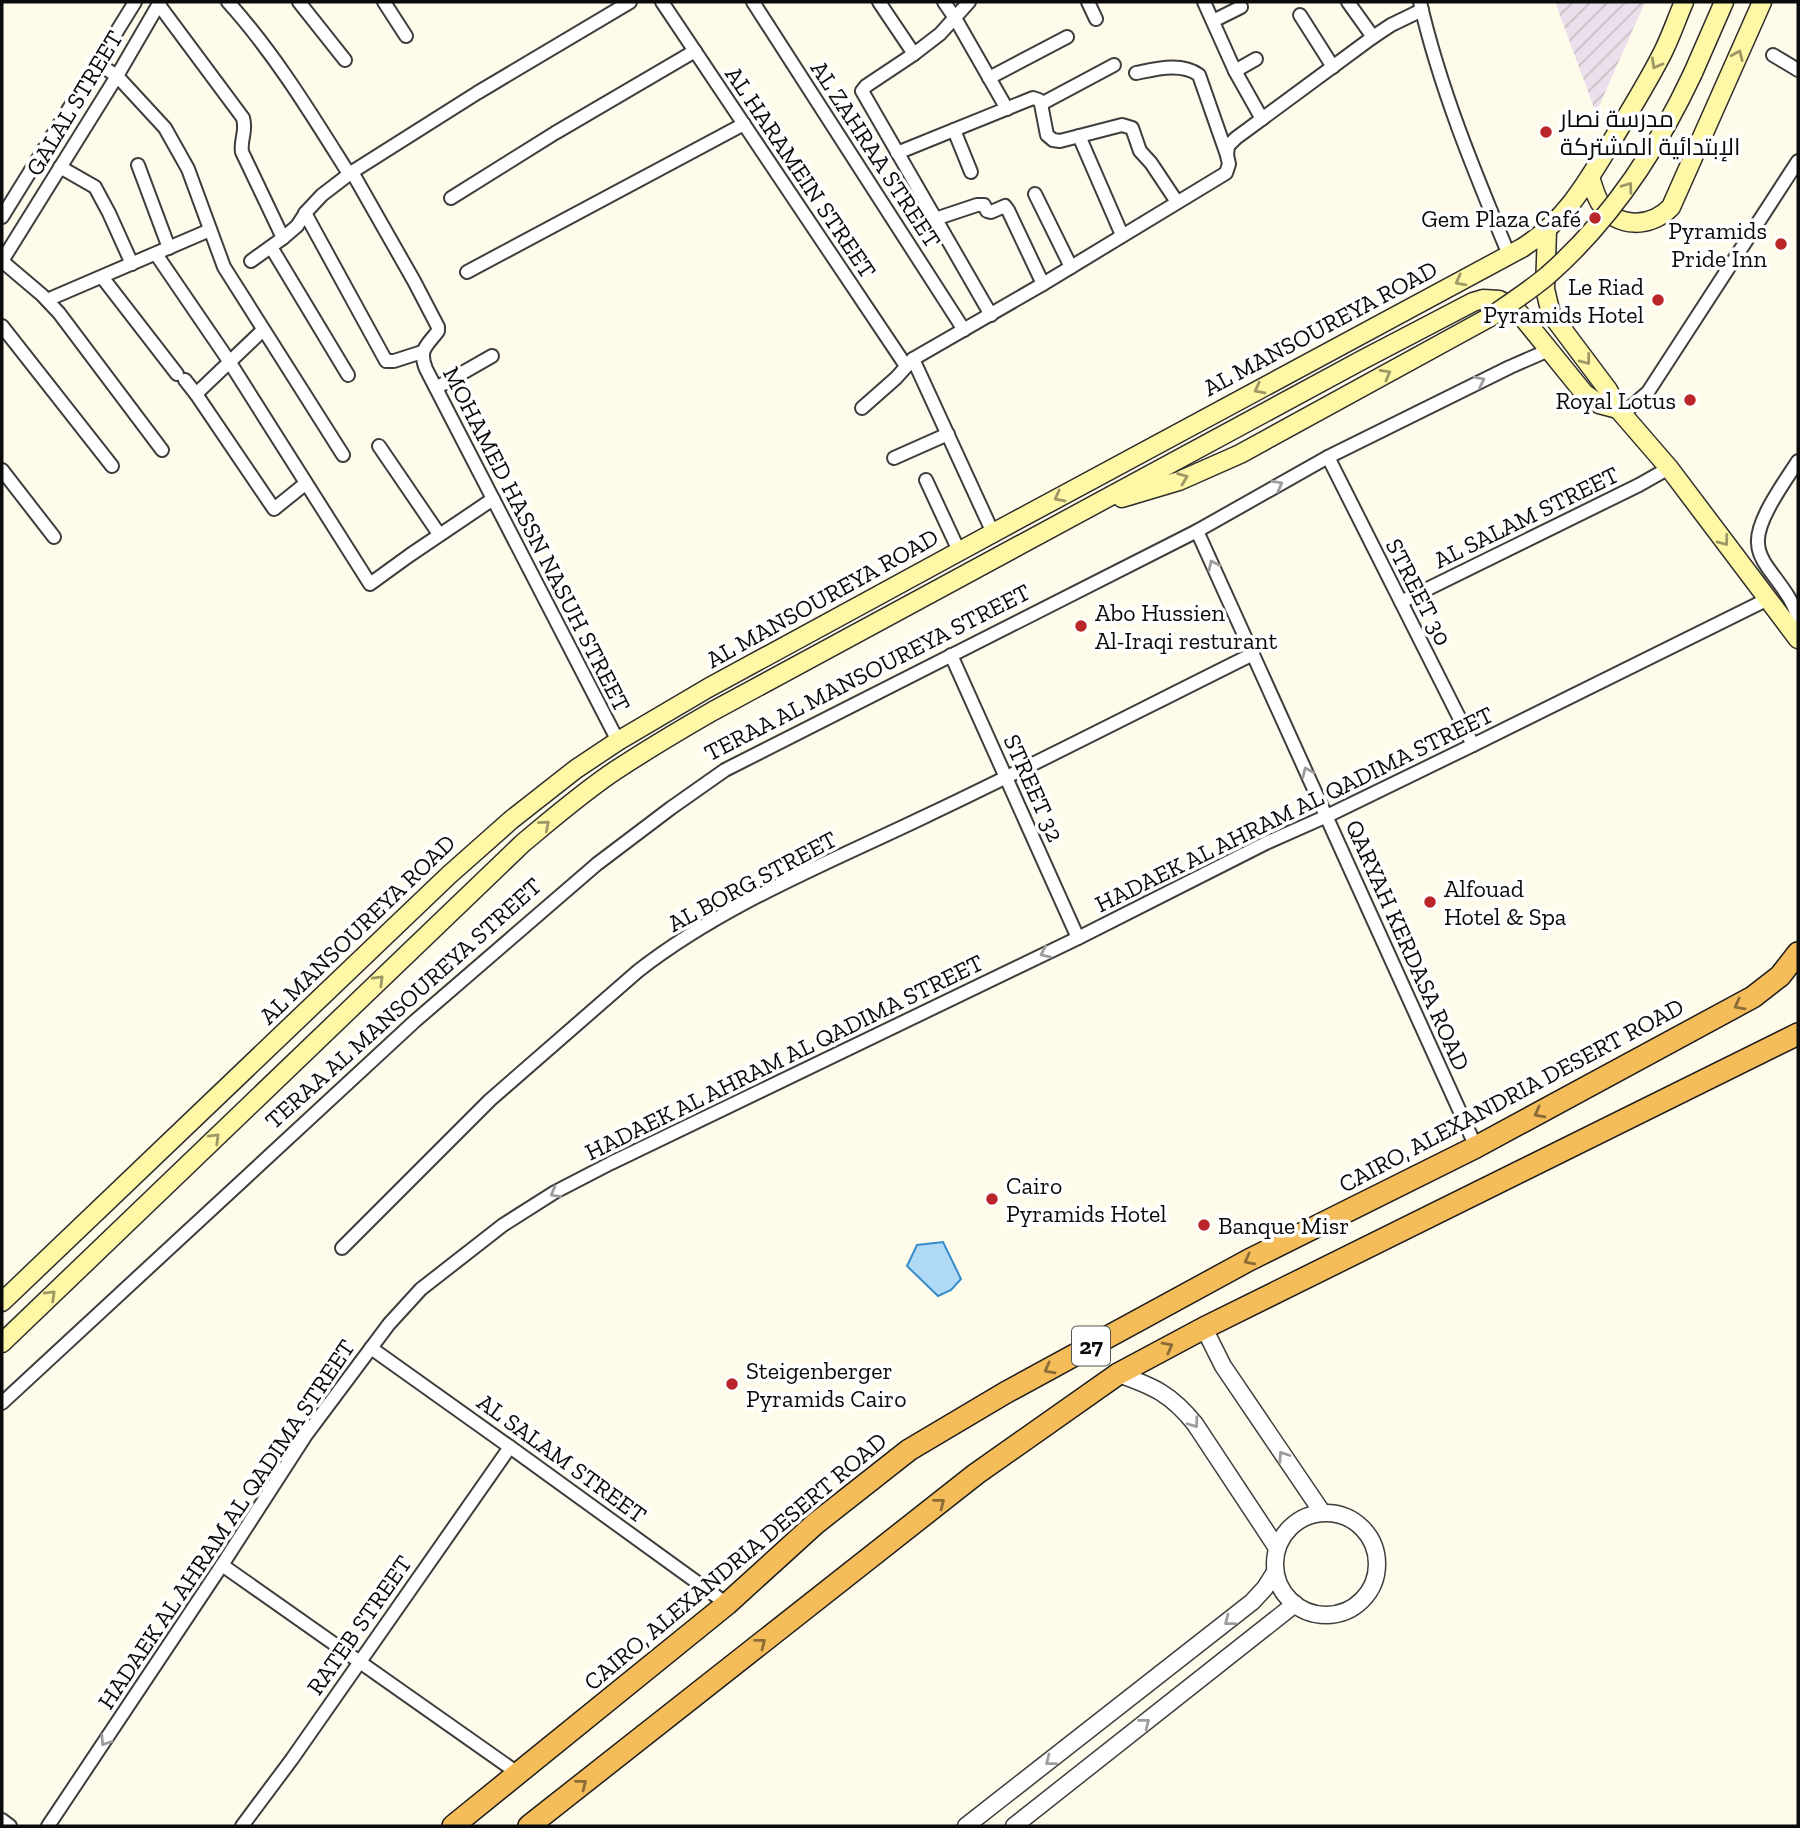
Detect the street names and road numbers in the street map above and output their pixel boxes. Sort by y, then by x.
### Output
street label: GALAL STREET [19,25,129,181]
street label: AL ZAHRAA STREET [805,55,947,253]
street label: AL HARAMEIN STREET [719,61,883,284]
street label: AL MANSOUREYA ROAD [1198,254,1442,402]
street label: MOHAMED HASSN NASUH STREET [437,361,637,717]
street label: AL SALAM STREET [1429,460,1623,574]
street label: AL MANSOUREYA ROAD [701,522,943,674]
street label: STREET 30 [1380,534,1458,650]
street label: TERAA AL MANSOUREYA STREET [699,577,1035,767]
street label: HADAEK AL AHRAM AL QADIMA STREET [1090,700,1498,918]
street label: STREET 32 [997,730,1071,846]
street label: QARYAH KERDASA ROAD [1340,815,1476,1075]
street label: AL BORG STREET [662,824,842,938]
street label: AL MANSOUREYA ROAD [253,828,461,1030]
street label: TERAA AL MANSOUREYA STREET [259,871,547,1135]
street label: HADAEK AL AHRAM AL QADIMA STREET [580,948,988,1166]
street label: CAIRO, ALEXANDRIA DESERT ROAD [1334,991,1688,1199]
road number: 27 [1072,1326,1110,1366]
street label: HADAEK AL AHRAM AL QADIMA STREET [91,1334,361,1714]
street label: AL SALAM STREET [472,1387,652,1529]
street label: CAIRO, ALEXANDRIA DESERT ROAD [578,1426,892,1696]
street label: RATEB STREET [300,1550,418,1700]

